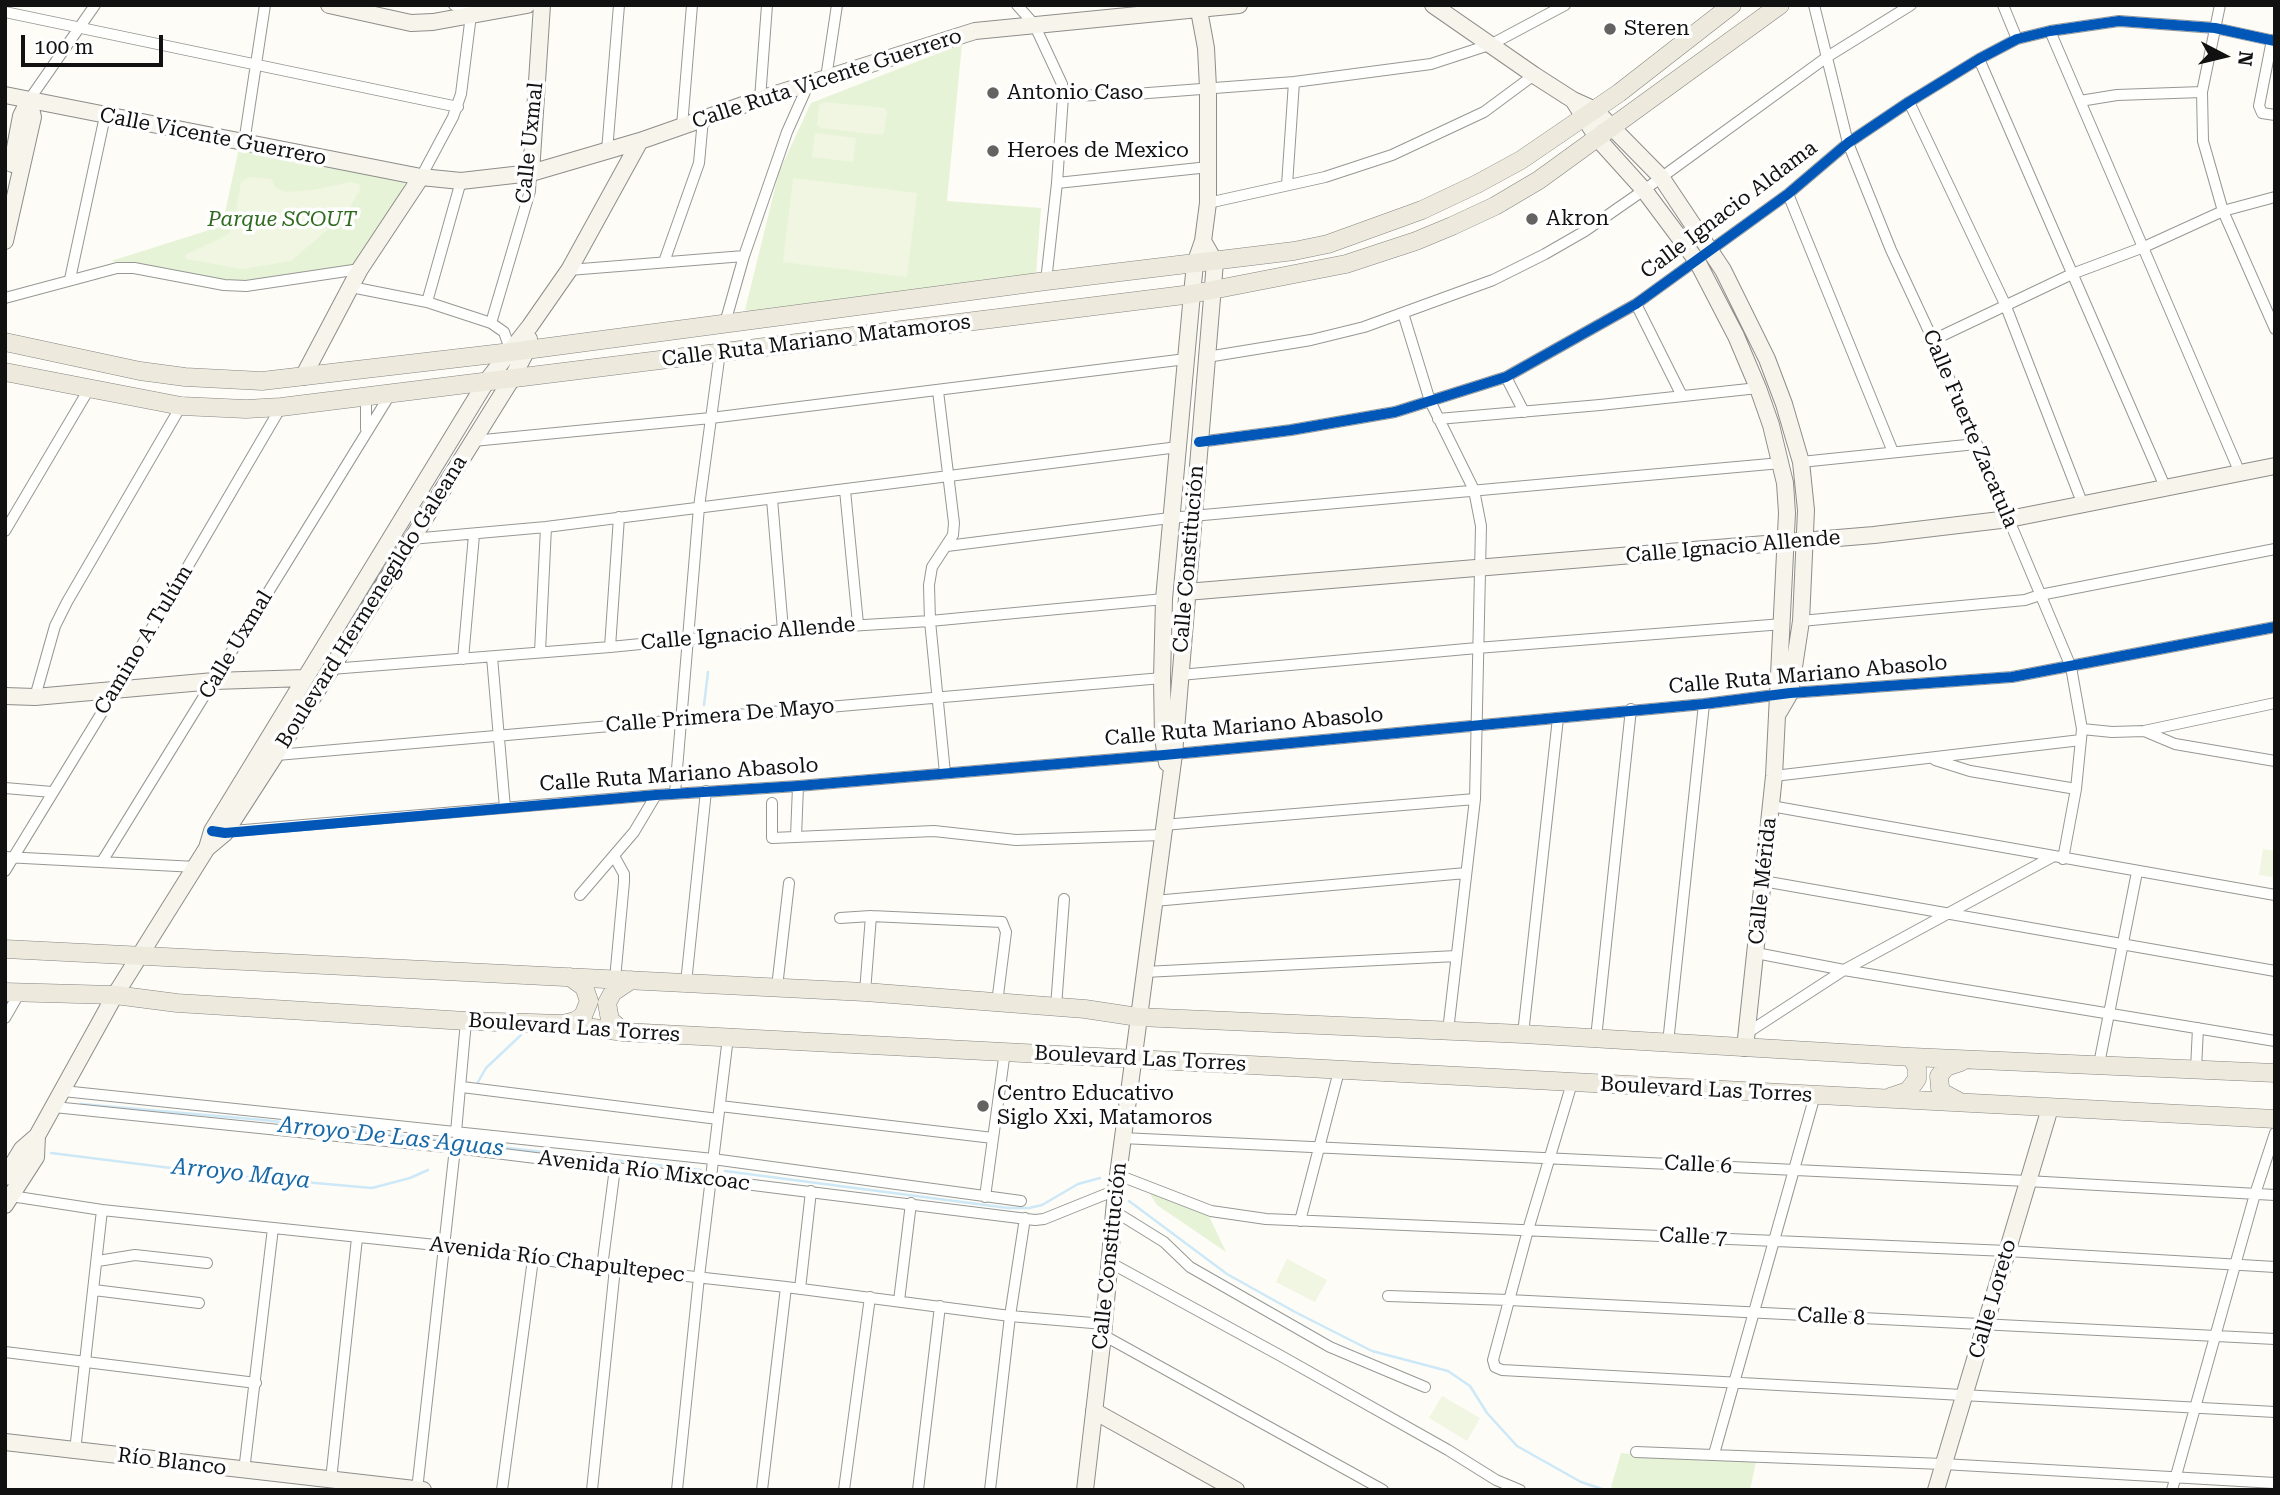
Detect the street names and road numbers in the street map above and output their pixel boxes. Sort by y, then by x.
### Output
street label: Calle Ruta Vicente Guerrero [689,23,965,135]
street label: Calle Uxmal [511,81,549,205]
street label: Calle Vicente Guerrero [98,103,328,171]
street label: Calle Ignacio Aldama [1636,135,1822,285]
street label: Calle Ruta Mariano Matamoros [660,310,972,372]
street label: Calle Fuerte Zacatula [1917,326,2023,532]
street label: Boulevard Hermenegildo Galeana [271,451,473,753]
street label: Calle Constitución [1168,464,1210,654]
street label: Calle Ignacio Allende [1625,525,1841,569]
street label: Camino A Tulúm [89,561,199,719]
street label: Calle Uxmal [194,586,278,704]
street label: Calle Ignacio Allende [640,612,856,656]
street label: Calle Ruta Mariano Abasolo [1668,650,1948,700]
street label: Calle Primera De Mayo [605,693,835,739]
street label: Calle Ruta Mariano Abasolo [1104,702,1384,752]
street label: Calle Ruta Mariano Abasolo [539,753,819,797]
street label: Calle Mérida [1744,816,1782,946]
street label: Boulevard Las Torres [467,1008,681,1048]
street label: Boulevard Las Torres [1033,1041,1247,1077]
street label: Boulevard Las Torres [1599,1072,1813,1108]
street label: Avenida Río Mixcoac [537,1146,751,1196]
street label: Calle 6 [1663,1151,1733,1179]
street label: Calle Constitución [1088,1161,1132,1351]
street label: Calle 7 [1658,1223,1728,1251]
street label: Avenida Río Chapultepec [428,1232,686,1288]
street label: Calle Loreto [1964,1237,2022,1361]
street label: Calle 8 [1796,1303,1866,1331]
street label: Río Blanco [116,1443,228,1481]

